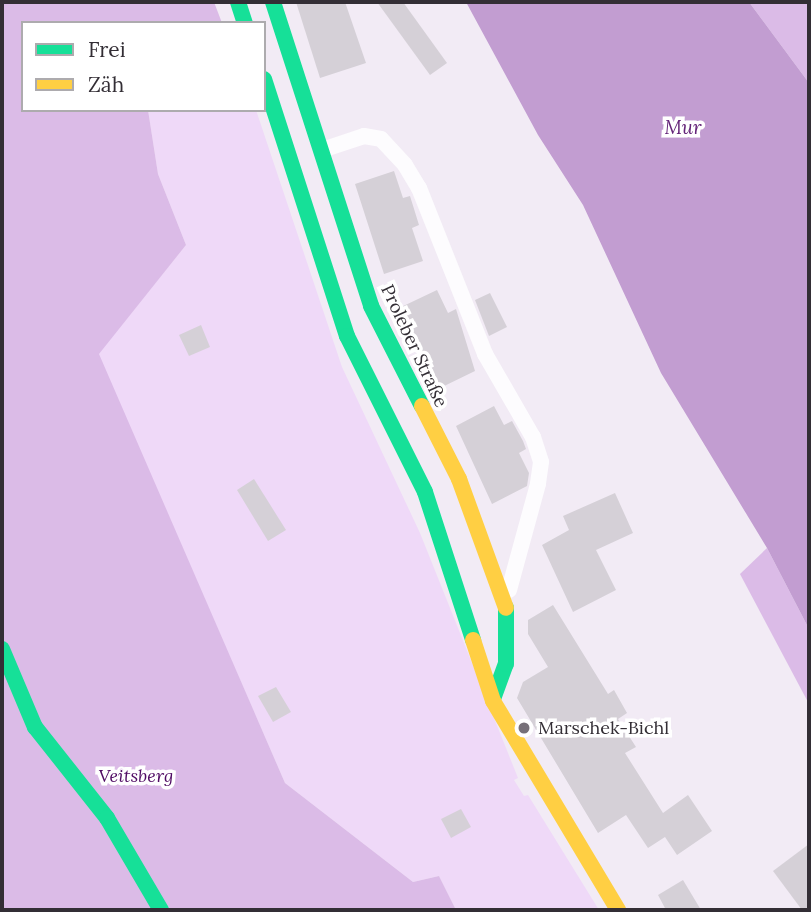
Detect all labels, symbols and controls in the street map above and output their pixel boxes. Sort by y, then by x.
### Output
legend [21,21,266,112]
text: Frei [88,36,126,63]
text: Zäh [88,71,124,98]
water label: Mur [664,117,702,139]
street label: Proleber Straße [376,281,452,411]
place label: Marschek-Bichl [538,717,669,739]
marker: Marschek-Bichl [516,720,532,736]
park label: Veitsberg [99,765,173,787]

